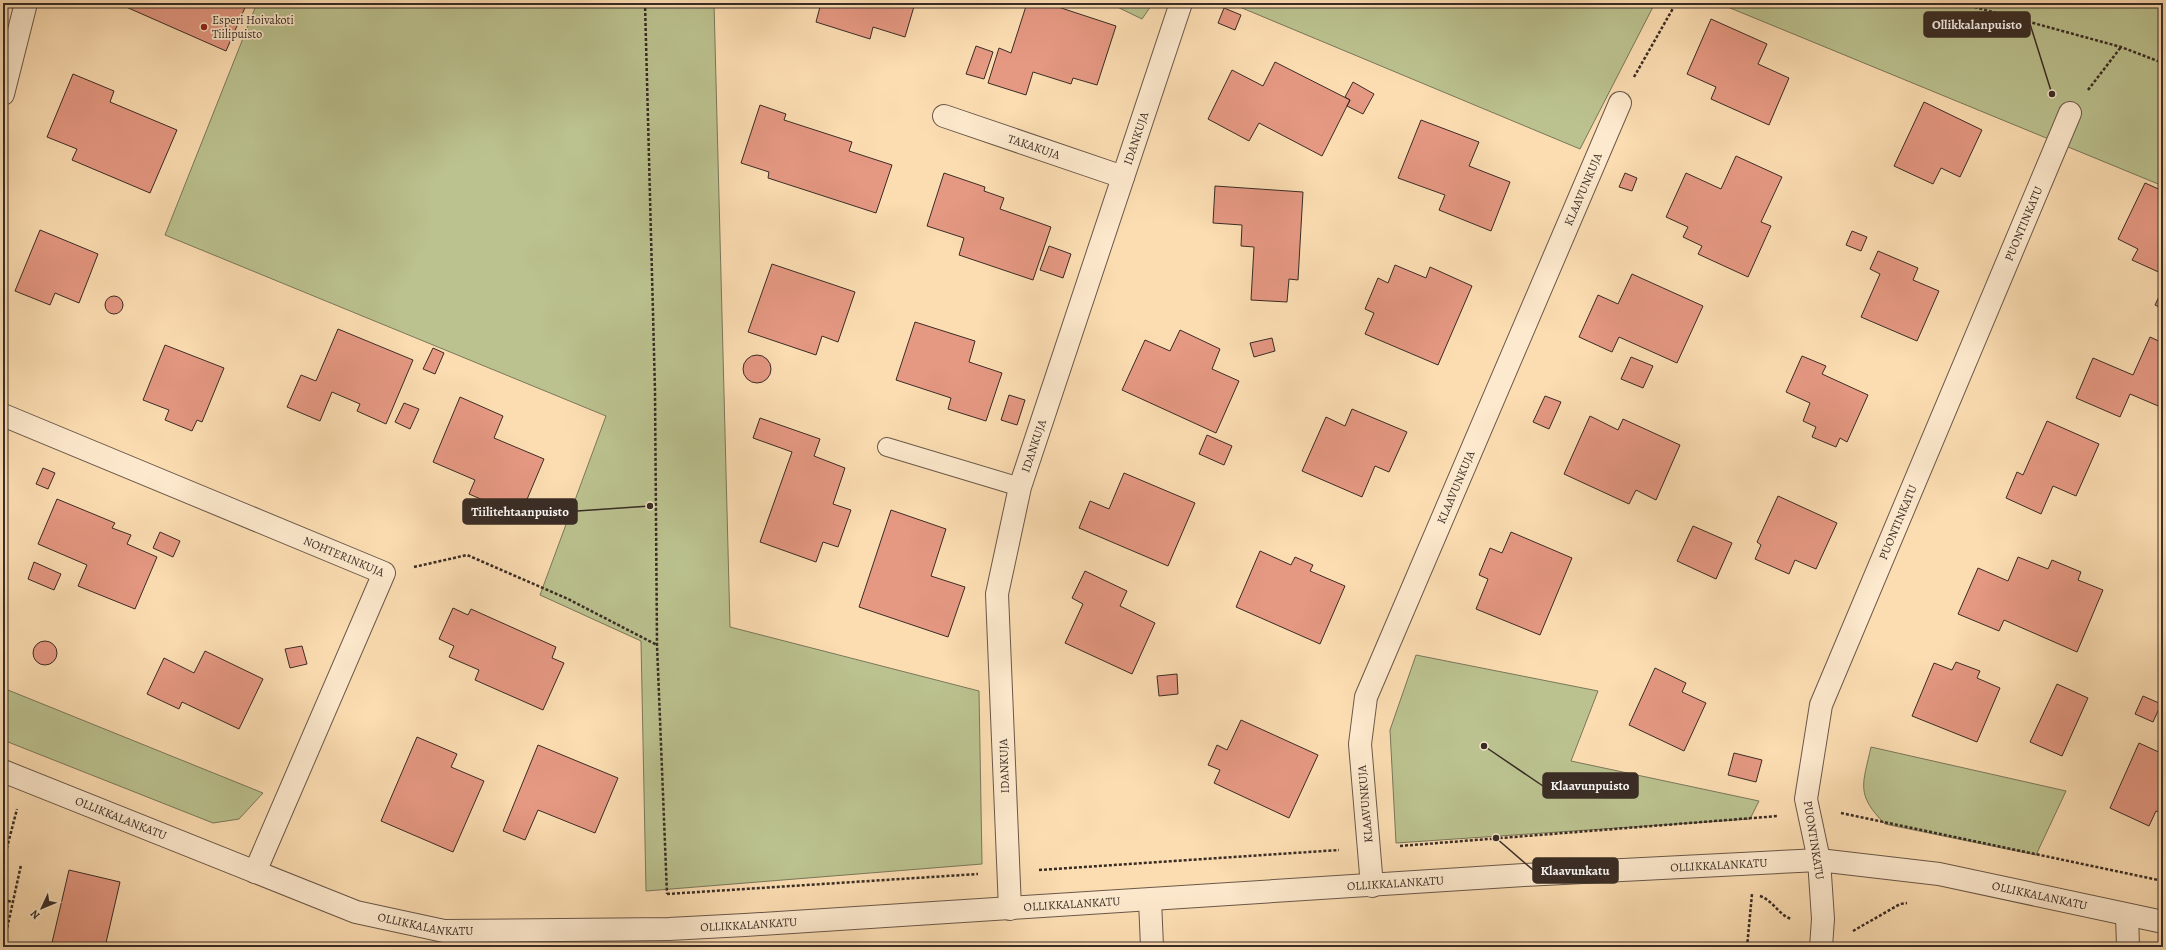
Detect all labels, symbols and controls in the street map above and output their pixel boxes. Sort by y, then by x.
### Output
place label: Esperi Hoivakoti Tiilipuisto [212,12,294,42]
callout: Ollikkalanpuisto [1924,12,2030,37]
text: Ollikkalanpuisto [1932,16,2022,33]
marker: Esperi Hoivakoti Tiilipuisto [199,22,209,32]
street label: IDANKUJA [1120,109,1152,167]
street label: TAKAKUJA [1006,130,1063,163]
street label: KLAAVUNKUJA [1560,149,1606,228]
street label: PUONTINKATU [2001,184,2046,264]
street label: IDANKUJA [1017,416,1050,474]
street label: KLAAVUNKUJA [1433,447,1479,526]
street label: PUONTINKATU [1875,482,1921,562]
callout: Tiilitehtaanpuisto [463,499,577,524]
text: Tiilitehtaanpuisto [471,503,569,520]
street label: NOHTERINKUJA [301,532,388,581]
street label: IDANKUJA [995,737,1013,794]
street label: KLAAVUNKUJA [1354,763,1376,844]
callout: Klaavunpuisto [1543,773,1638,798]
text: Klaavunpuisto [1551,777,1630,794]
street label: OLLIKKALANKATU [73,793,169,844]
street label: PUONTINKATU [1800,799,1828,881]
street label: OLLIKKALANKATU [1670,855,1768,876]
callout: Klaavunkatu [1533,858,1618,883]
text: Klaavunkatu [1541,862,1610,879]
street label: OLLIKKALANKATU [1346,872,1444,894]
street label: OLLIKKALANKATU [1990,878,2089,914]
north arrow [22,888,62,928]
street label: OLLIKKALANKATU [1023,893,1121,915]
text: N [27,907,43,923]
street label: OLLIKKALANKATU [376,909,474,939]
street label: OLLIKKALANKATU [700,914,798,935]

